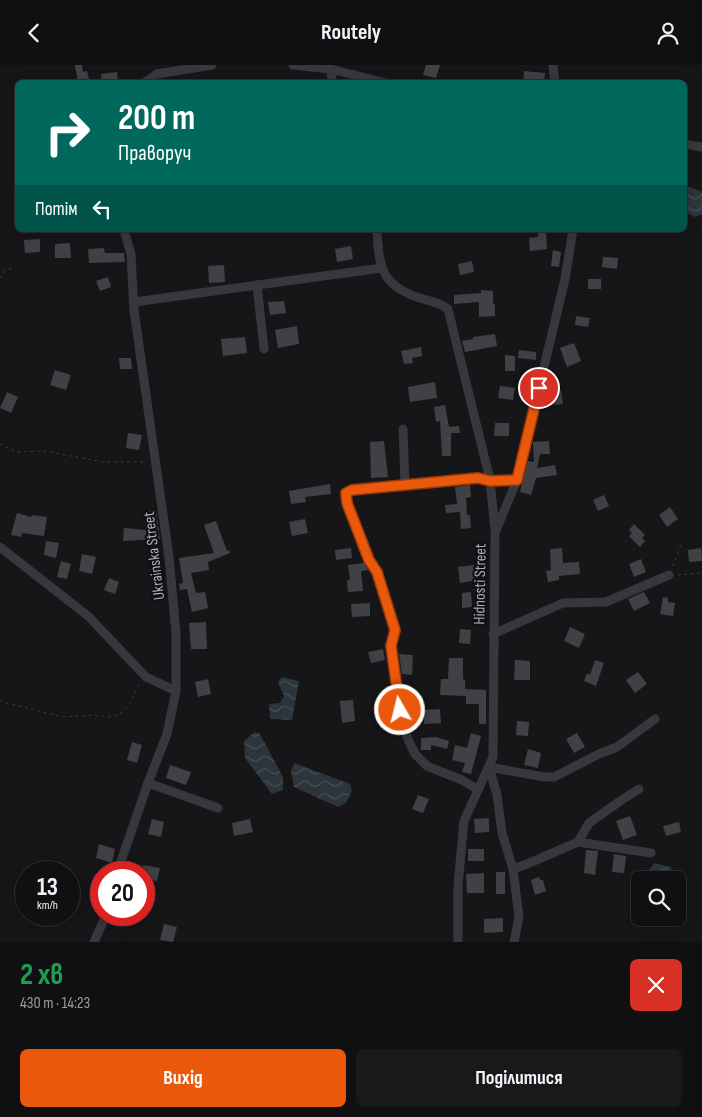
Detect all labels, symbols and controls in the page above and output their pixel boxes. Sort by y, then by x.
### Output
icon: back [20,19,48,47]
text: Routely [321,19,381,46]
icon: person [654,19,682,47]
text: 200 m [118,97,195,140]
icon: right [35,100,100,165]
text: Праворуч [118,140,191,167]
icon: left [88,195,116,223]
text: Потім [35,198,78,221]
pin [518,367,560,409]
icon: arrive [525,374,553,402]
street label: Ukrainska Street [140,511,169,601]
street label: Hidnosti Street [470,543,491,625]
position arrow [373,683,425,735]
speed limit sign: 20 [90,861,155,926]
map controls [631,871,686,926]
button: search [631,871,686,926]
text: 13 [37,872,58,903]
text: km/h [37,898,58,913]
text: 2 хв [20,957,63,993]
button: close [630,959,682,1011]
text: 430 m · 14:23 [20,994,90,1013]
button: Вихід [20,1049,346,1107]
button: Поділитися [356,1049,682,1107]

